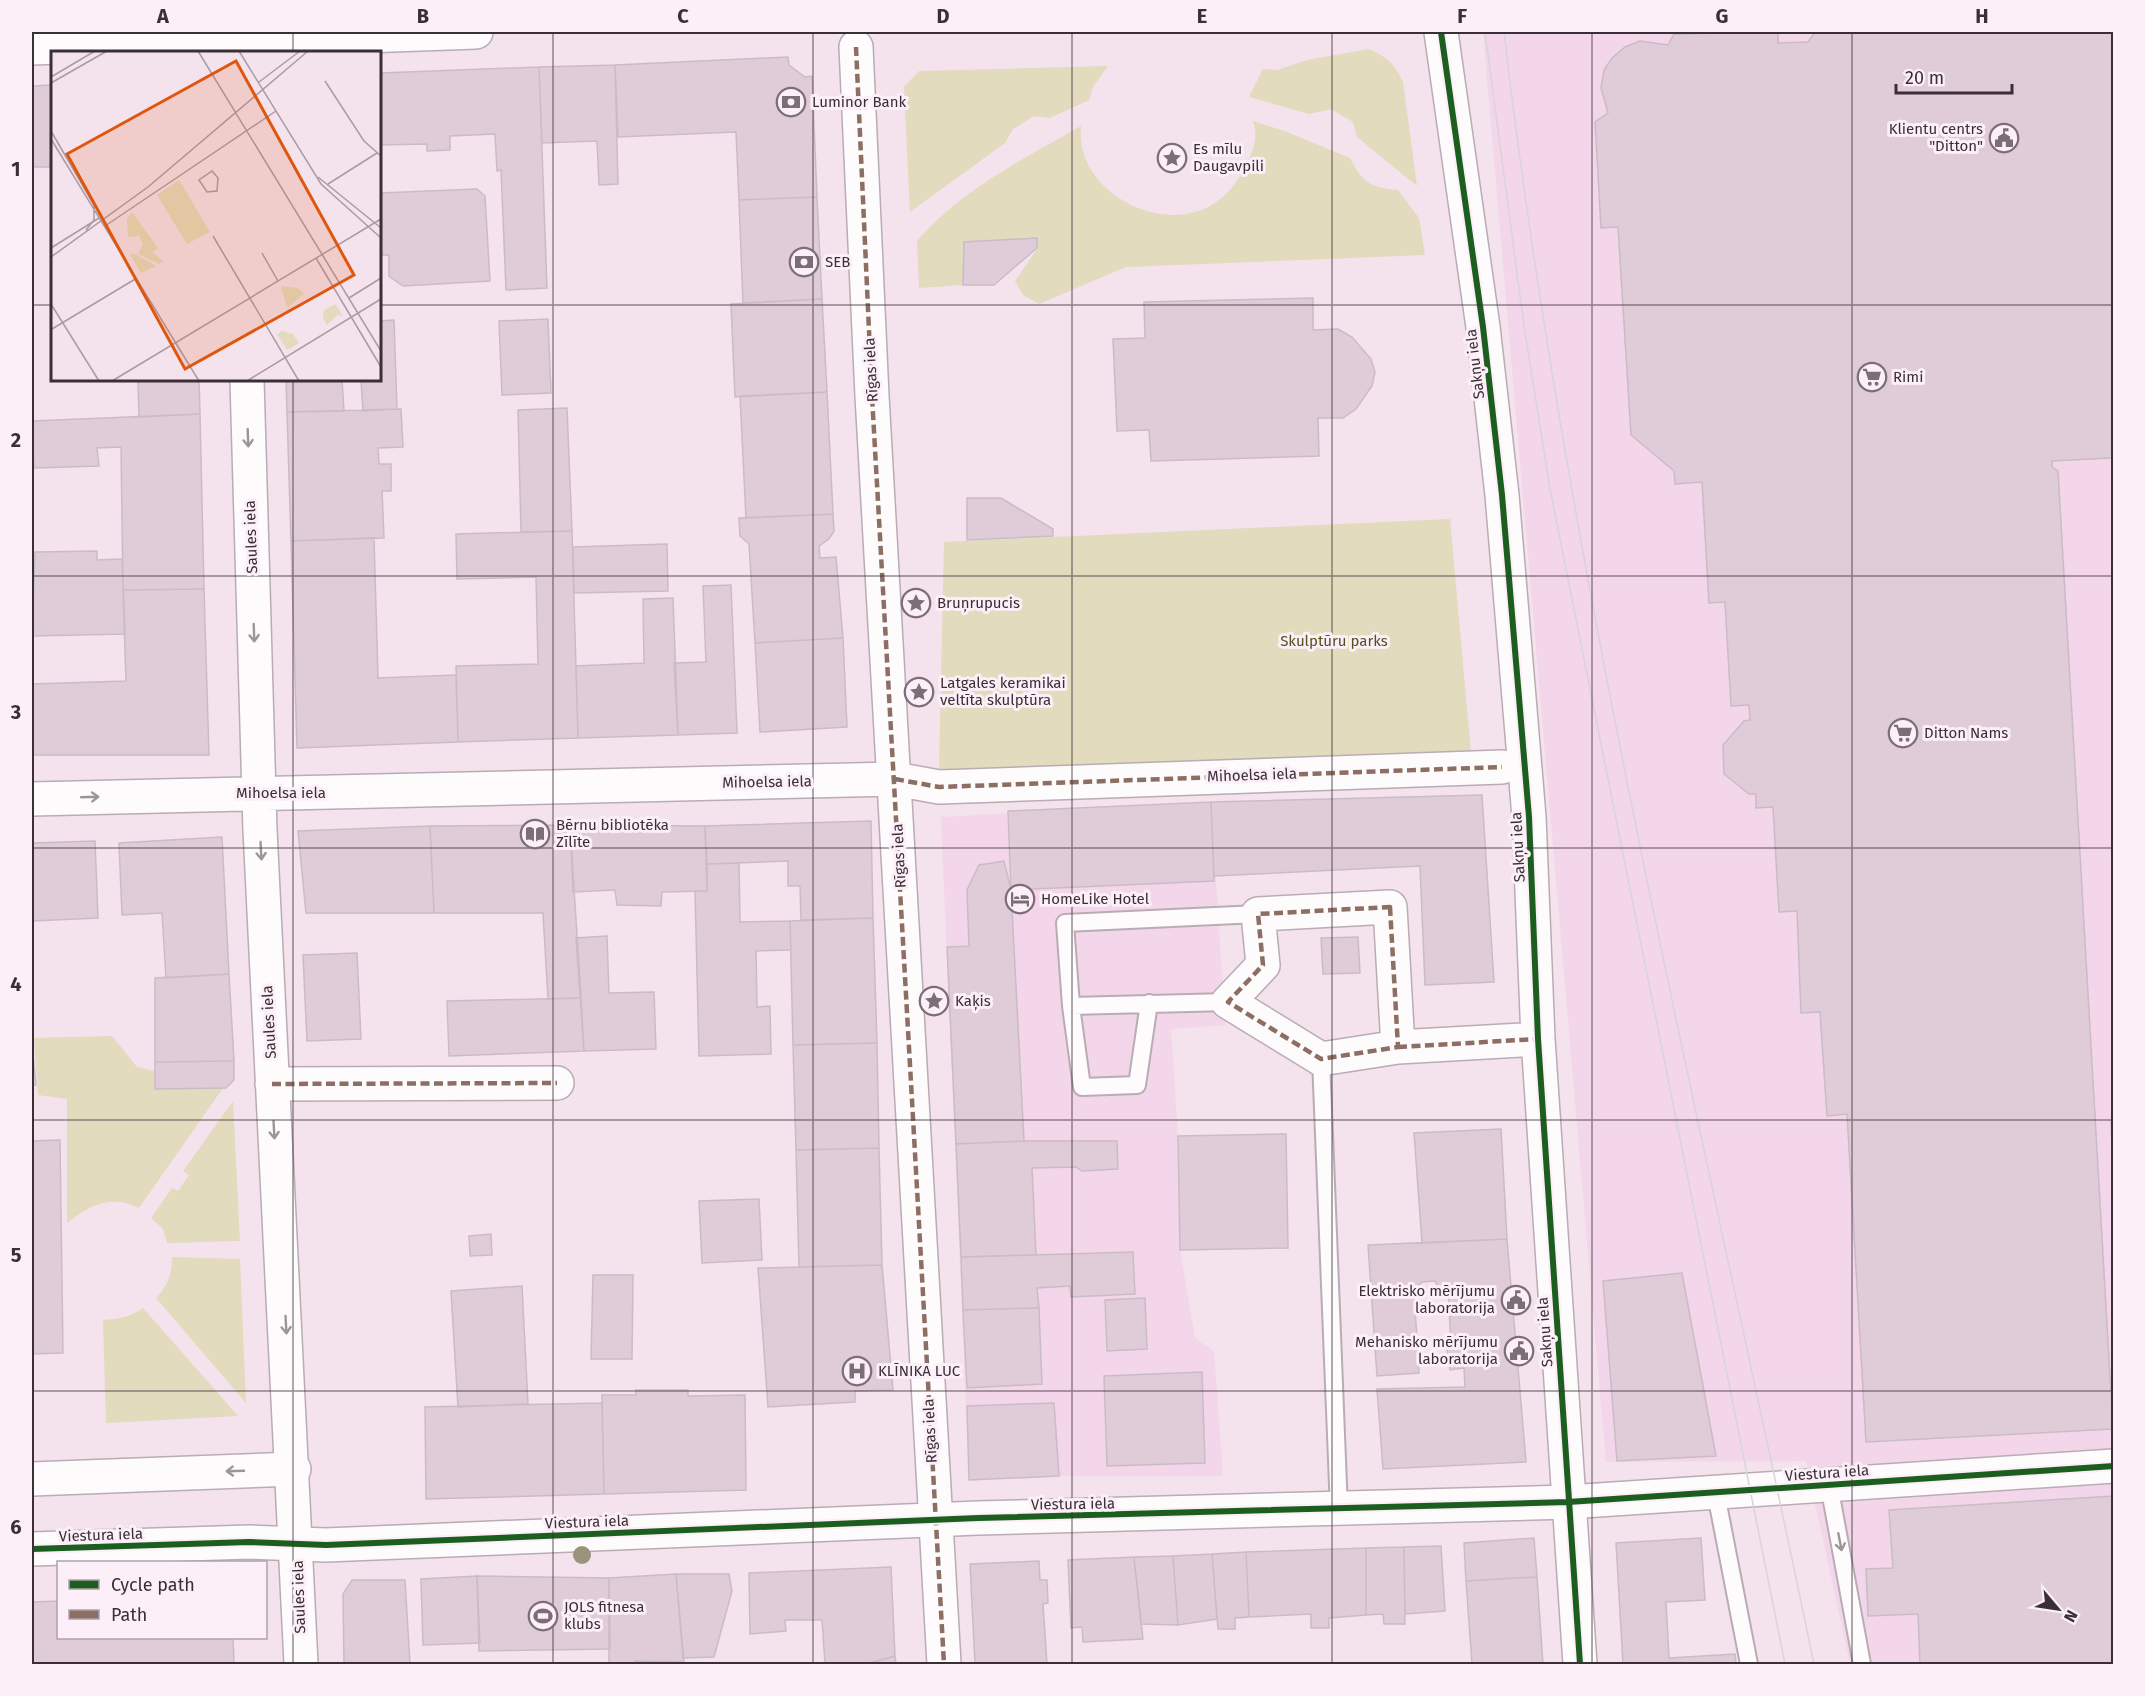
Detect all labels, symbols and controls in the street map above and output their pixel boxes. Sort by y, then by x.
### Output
text: A [156,4,170,28]
text: B [417,4,429,28]
text: C [677,4,689,28]
text: D [936,4,950,28]
text: E [1197,4,1207,28]
text: F [1457,4,1467,28]
text: G [1716,4,1728,28]
text: H [1975,4,1989,28]
inset map [51,51,381,381]
scale bar [1896,57,2012,95]
text: 20 m [1905,67,1944,89]
bank icon: Luminor Bank [775,86,807,118]
place label: Luminor Bank [812,93,906,111]
place label: Klientu centrs "Ditton" [1889,120,1983,155]
public building icon: Klientu centrs "Ditton" [1988,122,2020,154]
place label: Es mīlu Daugavpili [1193,140,1264,175]
place icon: Es mīlu Daugavpili [1156,142,1188,174]
text: 1 [11,157,21,181]
bank icon: SEB [788,246,820,278]
place label: SEB [825,253,850,271]
street label: Sakņu iela [1462,328,1489,400]
street label: Rīgas iela [860,337,882,403]
supermarket icon: Rimi [1856,361,1888,393]
place label: Rimi [1893,368,1923,386]
one-way arrow [243,427,254,447]
text: 2 [11,428,21,452]
street label: Saules iela [241,500,261,574]
place icon: Bruņrupucis [900,587,932,619]
place label: Bruņrupucis [937,594,1020,613]
one-way arrow [248,622,259,642]
park label: Skulptūru parks [1280,632,1388,650]
place label: Latgales keramikai veltīta skulptūra [940,674,1066,709]
place icon: Latgales keramikai veltīta skulptūra [903,676,935,708]
text: 3 [10,700,21,724]
supermarket icon: Ditton Nams [1887,717,1919,749]
place label: Ditton Nams [1924,724,2008,742]
street label: Mihoelsa iela [1207,764,1297,786]
street label: Mihoelsa iela [722,772,812,792]
street label: Mihoelsa iela [236,784,326,802]
one-way arrow [79,792,99,803]
street label: Sakņu iela [1507,811,1530,883]
place label: Bērnu bibliotēka Zīlīte [556,816,669,851]
library icon: Bērnu bibliotēka Zīlīte [519,818,551,850]
street label: Rīgas iela [888,823,910,889]
one-way arrow [255,841,266,861]
hotel icon: HomeLike Hotel [1004,883,1036,915]
place label: HomeLike Hotel [1041,890,1150,908]
text: 4 [10,972,22,996]
street label: Saules iela [258,985,280,1059]
place icon: Kaķis [918,985,950,1017]
place label: Kaķis [955,992,991,1011]
one-way arrow [269,1119,280,1139]
text: 5 [11,1243,22,1267]
place label: Elektrisko mērījumu laboratorija [1358,1282,1495,1317]
public building icon: Elektrisko mērījumu laboratorija [1500,1284,1532,1316]
street label: Sakņu iela [1534,1296,1557,1368]
one-way arrow [280,1314,291,1334]
place label: Mehanisko mērījumu laboratorija [1355,1333,1498,1368]
public building icon: Mehanisko mērījumu laboratorija [1503,1335,1535,1367]
hospital icon: KLĪNIKA LUC [841,1355,873,1387]
place label: KLĪNIKA LUC [878,1362,961,1380]
street label: Rīgas iela [919,1398,941,1464]
street label: Viestura iela [1784,1461,1870,1485]
one-way arrow [226,1465,246,1477]
street label: Viestura iela [1031,1494,1115,1514]
street label: Viestura iela [545,1512,629,1532]
text: 6 [10,1515,22,1539]
street label: Viestura iela [59,1525,143,1545]
one-way arrow [1834,1532,1845,1552]
street label: Saules iela [289,1560,309,1634]
legend [57,1561,267,1639]
text: Cycle path [111,1574,195,1596]
north arrow [2028,1579,2088,1639]
place label: JOLS fitnesa klubs [564,1598,644,1633]
sports icon: JOLS fitnesa klubs [527,1600,559,1632]
text: Path [111,1604,147,1626]
text: N [2060,1607,2082,1625]

